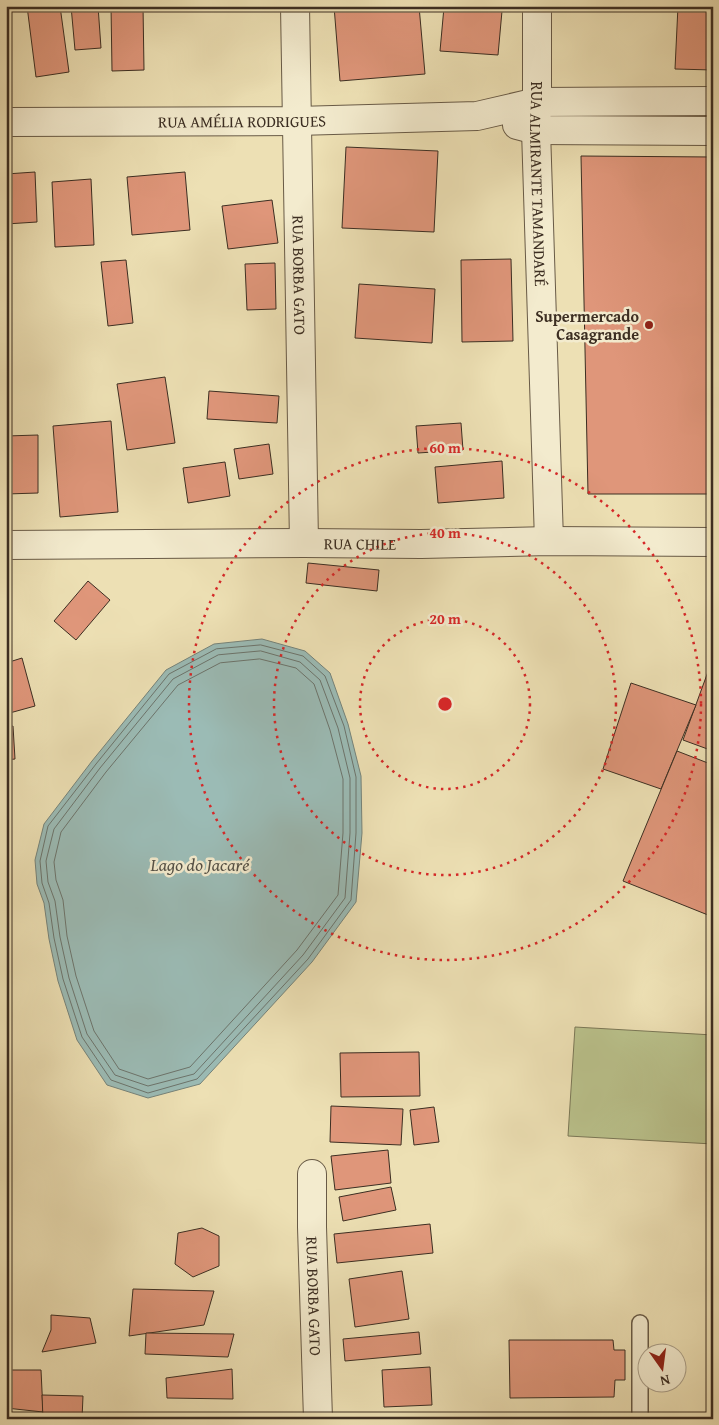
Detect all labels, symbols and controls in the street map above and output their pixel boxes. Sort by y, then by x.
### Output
street label: RUA ALMIRANTE TAMANDARÉ [524,81,553,287]
street label: RUA AMÉLIA RODRIGUES [158,108,326,133]
street label: RUA BORBA GATO [287,215,313,335]
place label: Supermercado Casagrande [535,304,639,346]
marker: Supermercado Casagrande [643,319,655,331]
text: 60 m [429,437,461,458]
text: 40 m [429,522,461,543]
street label: RUA CHILE [324,531,396,556]
text: 20 m [429,608,461,629]
centre of rings [436,695,454,713]
water label: Lago do Jacaré [149,851,250,878]
street label: RUA BORBA GATO [300,1236,328,1356]
north arrow [636,1342,686,1392]
text: N [658,1370,672,1392]

